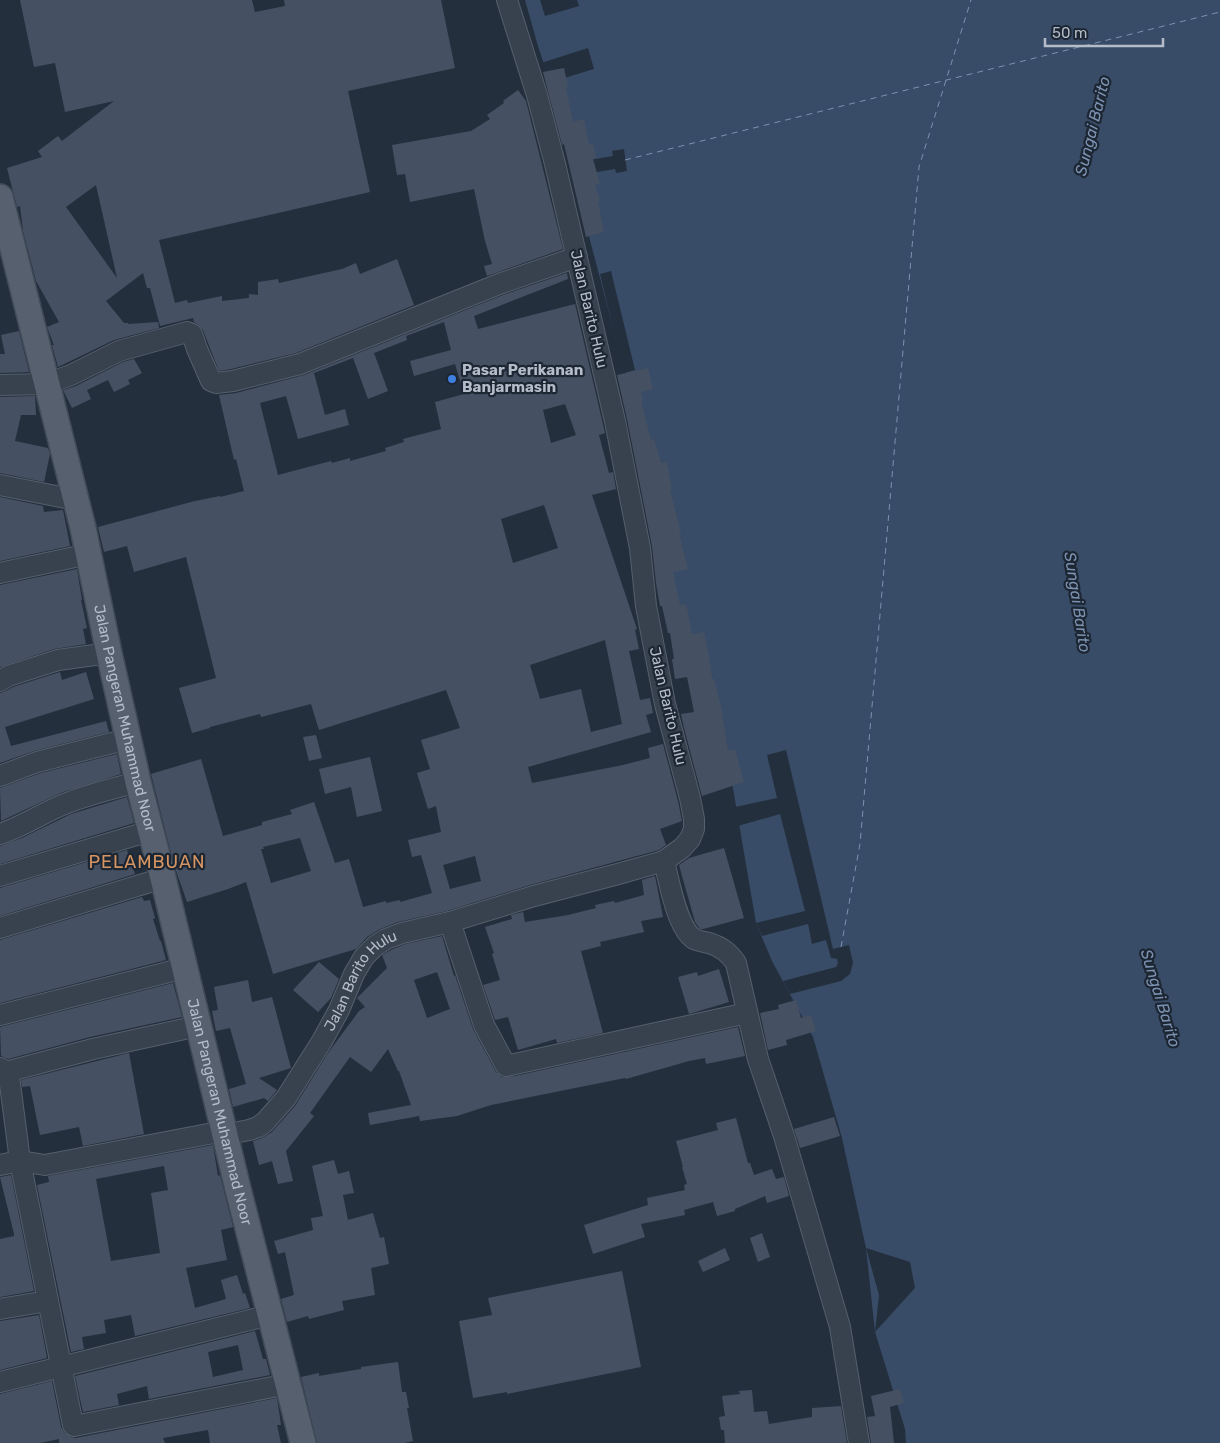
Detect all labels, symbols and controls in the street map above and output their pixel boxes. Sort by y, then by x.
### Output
scale bar [1045,15,1162,47]
text: 50 m [1052,24,1087,42]
water label: Sungai Barito [1071,75,1114,178]
street label: Jalan Barito Hulu [567,248,611,370]
place label: Pasar Perikanan Banjarmasin [462,361,583,396]
marker: Pasar Perikanan Banjarmasin [446,373,458,385]
water label: Sungai Barito [1060,550,1095,654]
street label: Jalan Pangeran Muhammad Noor [90,603,160,834]
street label: Jalan Barito Hulu [646,645,690,767]
district label: PELAMBUAN [89,851,205,873]
street label: Jalan Barito Hulu [320,927,399,1034]
water label: Sungai Barito [1137,947,1184,1049]
street label: Jalan Pangeran Muhammad Noor [183,997,256,1227]

